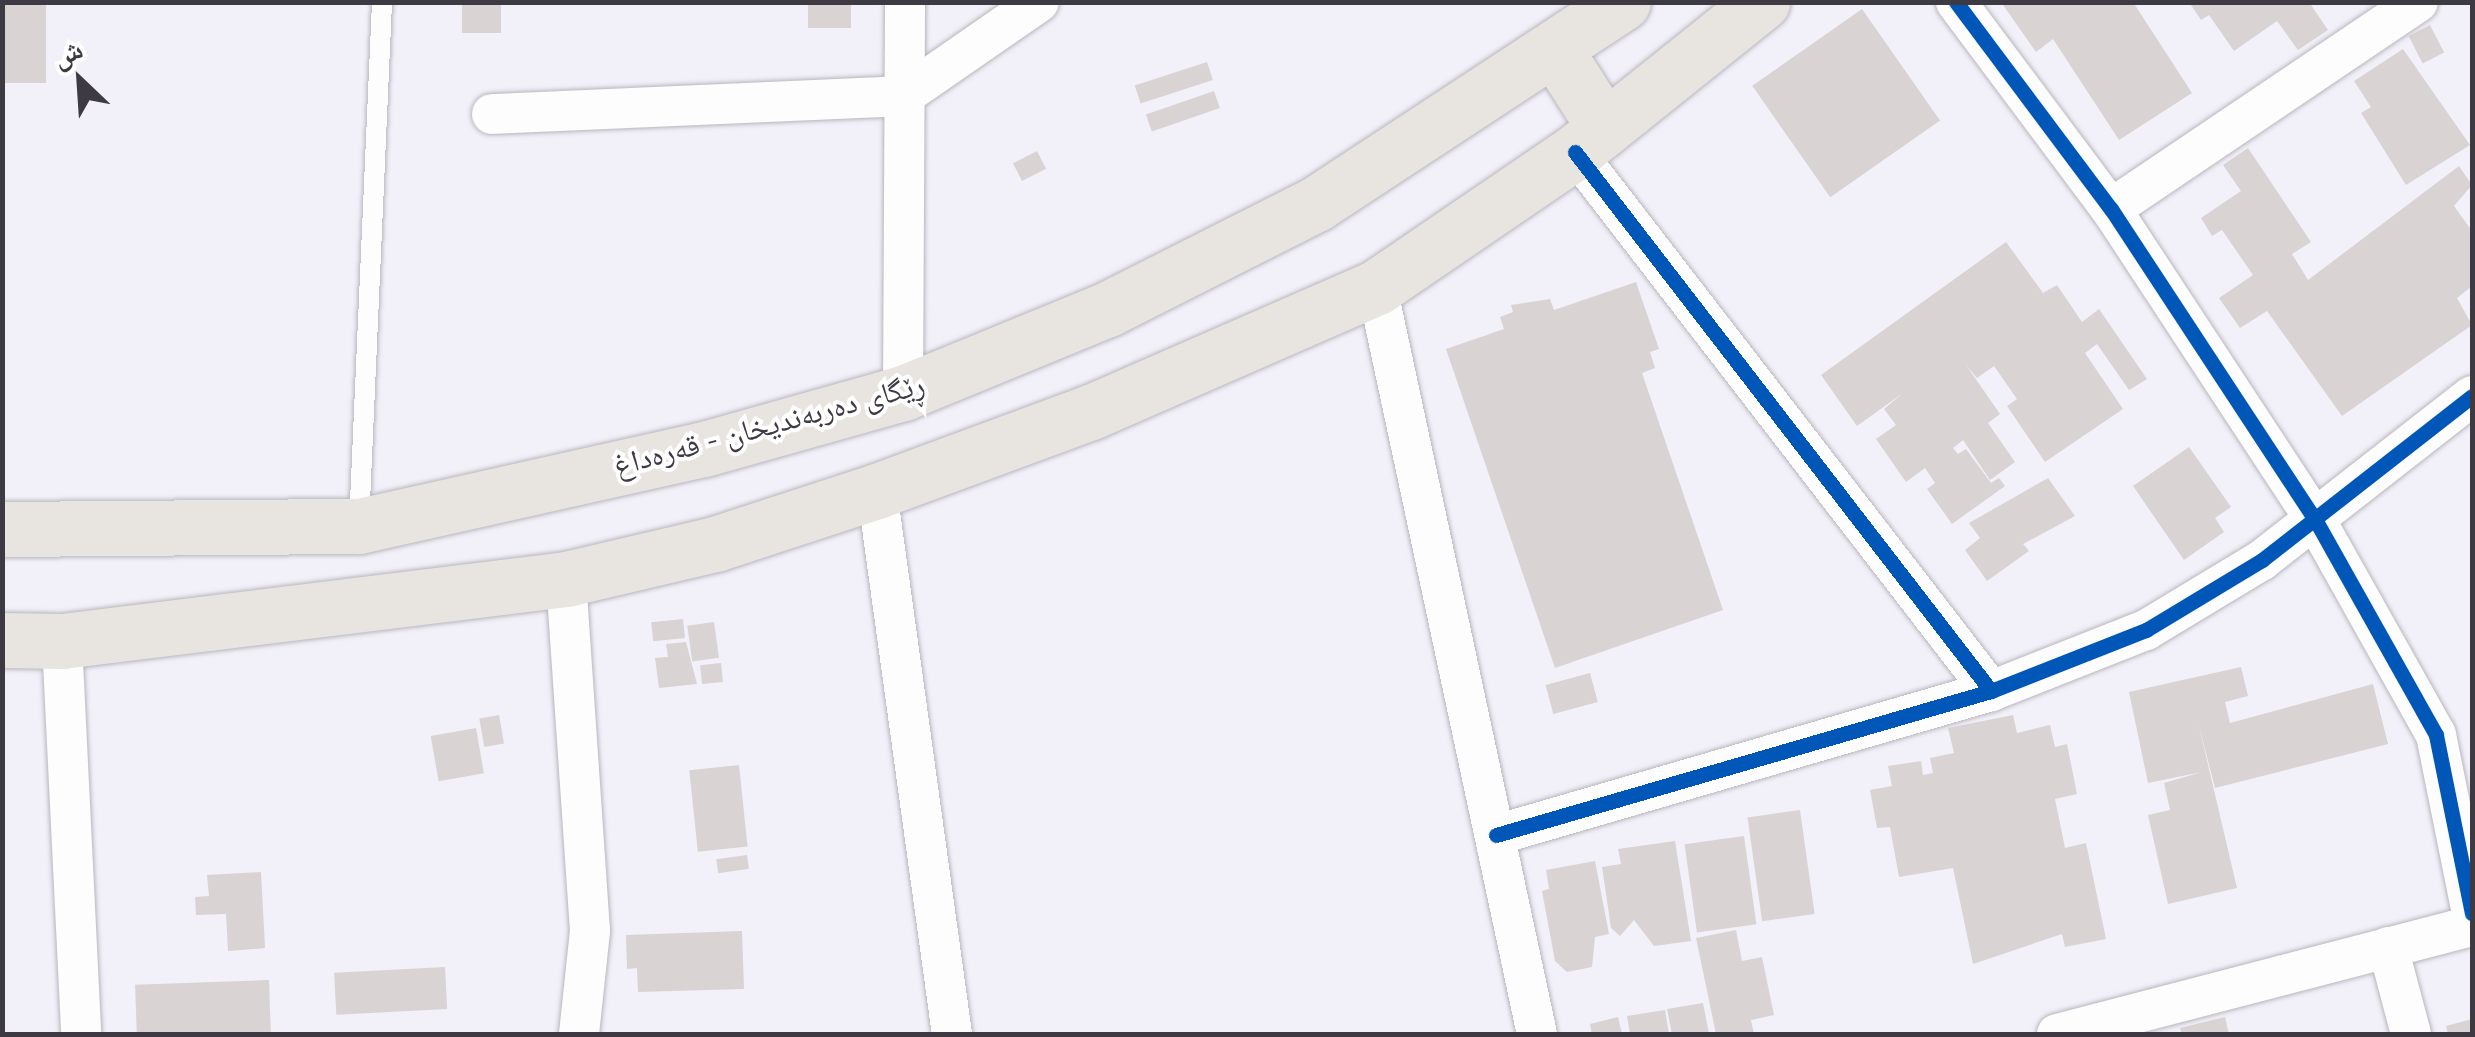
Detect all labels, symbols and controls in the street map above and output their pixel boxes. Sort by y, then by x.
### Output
north arrow [30,30,130,130]
text: ش [47,31,88,74]
street label: ڕێگای دەربەندیخان - قەرەداغ [610,366,928,484]

